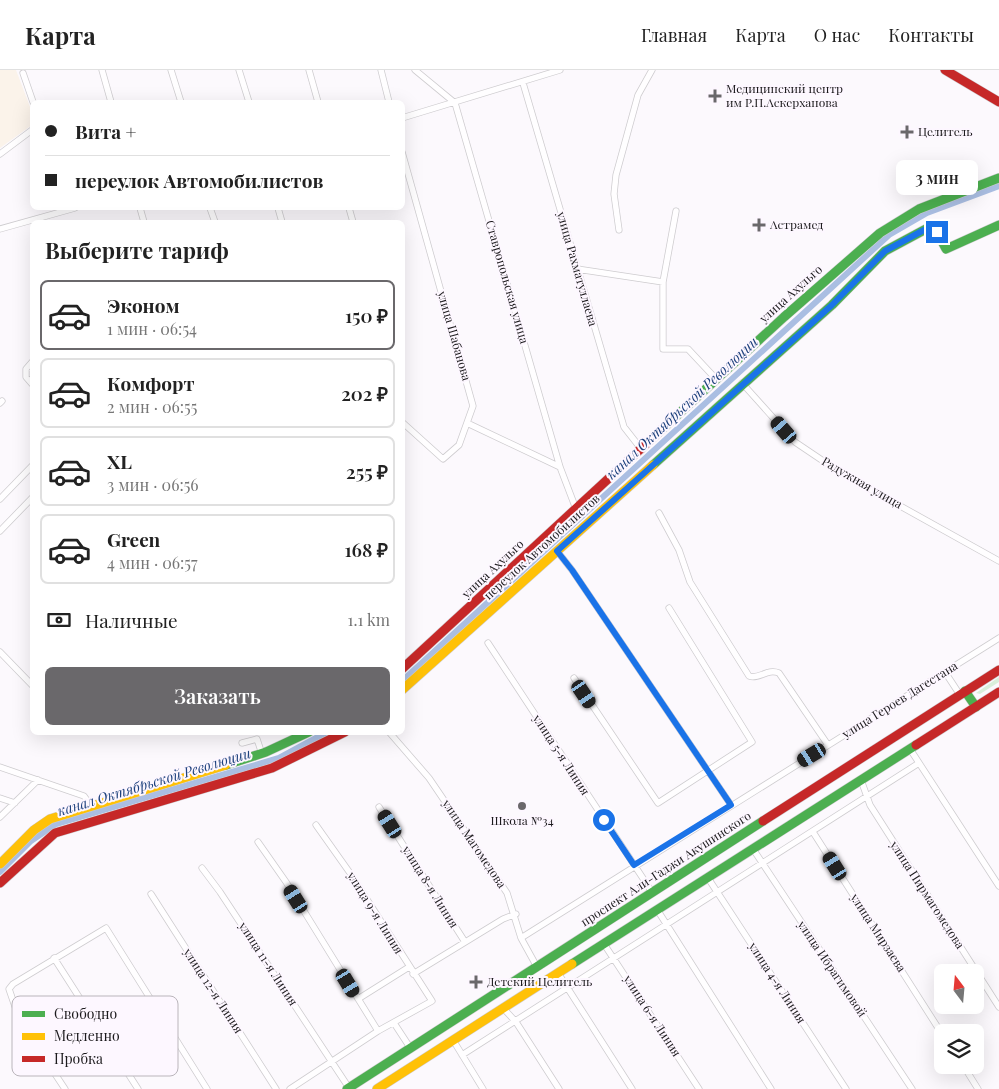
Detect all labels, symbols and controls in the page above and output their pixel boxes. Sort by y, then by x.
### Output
text: Карта [25,19,96,51]
text: Главная [641,23,707,47]
text: Карта [735,23,786,47]
text: О нас [814,23,860,47]
text: Контакты [888,23,974,47]
place label: Медицинский центр им Р.П.Аскерханова [726,80,843,110]
marker: Медицинский центр им Р.П.Аскерханова [708,89,722,103]
text: Вита + [75,118,136,144]
place label: Целитель [918,123,972,139]
marker: Целитель [900,125,914,139]
callout: 3 мин [896,160,978,194]
text: переулок Автомобилистов [75,167,323,193]
text: 3 мин [915,167,959,188]
street label: улица Рахматуллаева [554,209,602,328]
place label: Астрамед [769,216,824,232]
street label: Ставропольская улица [483,218,533,345]
marker: Астрамед [752,218,766,232]
route end [926,221,948,243]
text: Выберите тариф [45,235,229,265]
street label: улица Ахульго [755,261,825,326]
street label: улица Шабанова [434,288,475,382]
text: Эконом [107,292,180,318]
icon: car [47,293,92,338]
text: 150 ₽ [345,302,388,328]
text: 1 мин · 06:54 [107,318,197,339]
water label: канал Октябрьской Революции [602,332,762,483]
text: Комфорт [107,370,195,396]
icon: car [47,371,92,416]
text: 202 ₽ [341,380,388,406]
text: 2 мин · 06:55 [107,396,197,417]
car [768,414,799,446]
text: XL [107,448,132,474]
icon: car [47,449,92,494]
street label: Радужная улица [819,453,906,512]
text: 255 ₽ [346,458,388,484]
text: 3 мин · 06:56 [107,474,199,495]
street label: переулок Автомобилистов [480,490,603,603]
text: Green [107,526,160,552]
icon: car [47,527,92,572]
street label: улица Ахульго [457,535,527,602]
text: 168 ₽ [344,536,388,562]
text: 4 мин · 06:57 [107,552,198,573]
icon: cash [45,606,73,634]
text: Наличные [85,607,178,633]
text: 1.1 km [348,609,390,630]
street label: улица Героев Дагестана [838,657,960,742]
button: Заказать [45,667,390,725]
car [569,677,598,711]
street label: улица 5-я Линия [529,710,594,798]
car [795,741,828,769]
water label: канал Октябрьской Революции [55,743,253,820]
street label: улица Магомедова [439,795,510,891]
marker: Школа №34 [516,800,528,812]
car [375,807,404,841]
street label: проспект Али-Гаджи Акушинского [577,807,754,929]
route start [593,809,615,831]
place label: Школа №34 [490,812,554,828]
street label: улица Пирмагомедова [886,837,969,951]
street label: улица 8-я Линия [399,841,463,931]
car [820,849,849,883]
street label: улица 9-я Линия [344,868,408,957]
car [281,882,310,916]
street label: улица Мирзаева [847,889,910,975]
street label: улица Ибрагимовой [794,916,871,1020]
street label: улица 11-я Линия [235,918,302,1009]
street label: улица 4-я Линия [745,938,810,1026]
street label: улица 12-я Линия [180,944,248,1036]
north arrow [934,964,984,1014]
map controls [934,964,984,1074]
car [333,966,362,1000]
street label: улица 6-я Линия [620,971,685,1060]
place label: Детский Целитель [487,973,592,989]
marker: Детский Целитель [469,975,483,989]
legend [12,996,178,1076]
text: Свободно [54,1004,118,1023]
button: layers [934,1024,984,1074]
text: Медленно [54,1026,120,1045]
text: Пробка [54,1049,103,1068]

